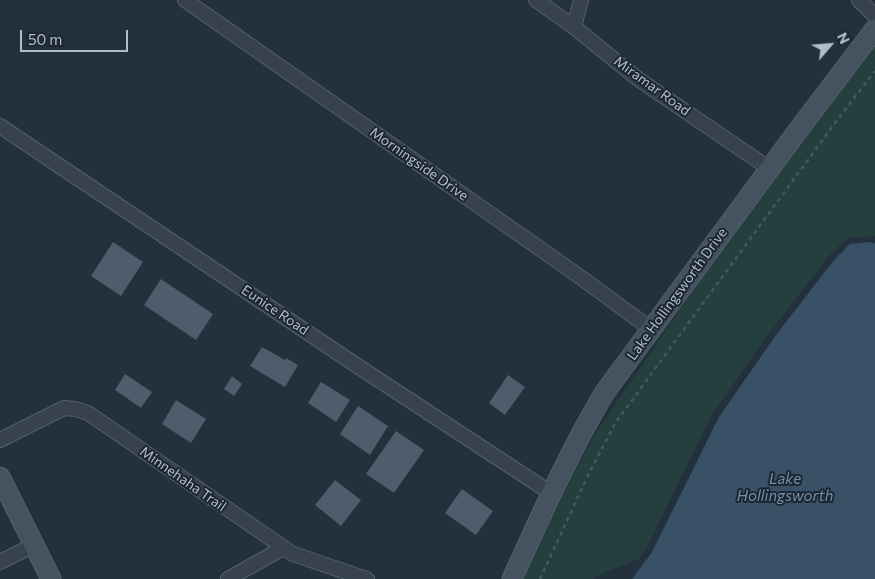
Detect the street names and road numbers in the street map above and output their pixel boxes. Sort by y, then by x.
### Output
street label: Miramar Road [611,53,693,119]
street label: Morningside Drive [366,124,472,204]
street label: Lake Hollingsworth Drive [623,225,731,363]
street label: Eunice Road [238,281,312,339]
street label: Minnehaha Trail [137,443,229,515]

